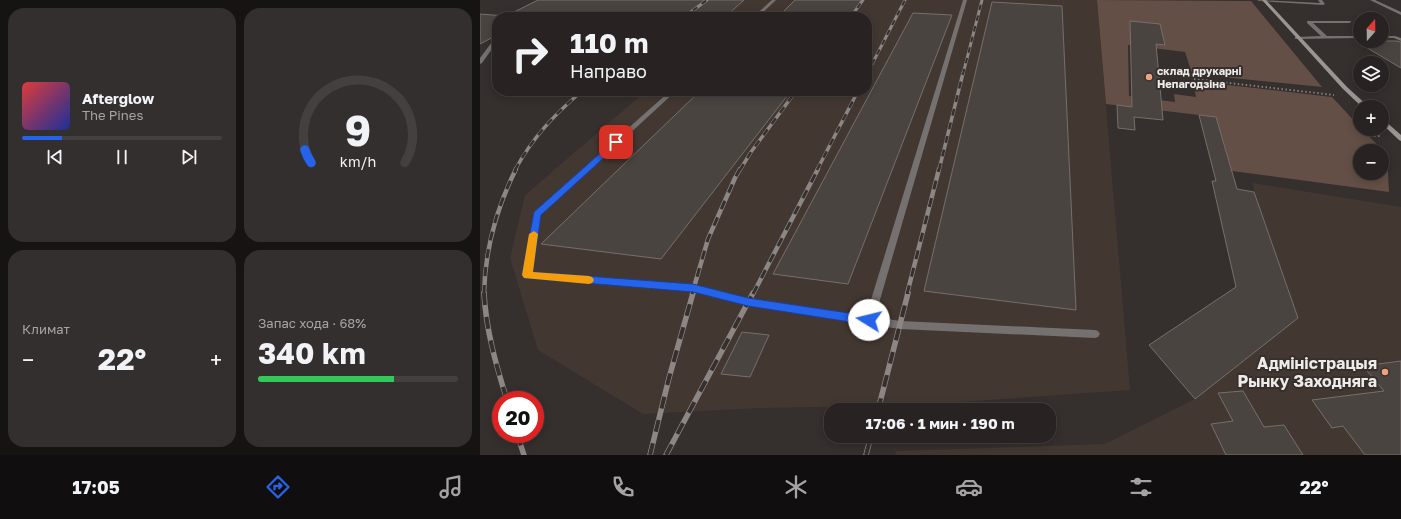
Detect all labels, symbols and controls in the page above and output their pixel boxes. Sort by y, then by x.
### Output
north arrow [1353,12,1389,48]
map controls [1353,12,1389,180]
text: 110 m [570,26,649,59]
icon: right [504,28,556,80]
button: layers [1353,56,1389,92]
text: Направо [570,60,647,82]
place label: склад друкарні Непагодзіна [1157,64,1242,90]
marker: склад друкарні Непагодзіна [1144,72,1154,82]
text: Afterglow [82,89,154,107]
button: + [1353,100,1389,136]
text: 9 [345,105,371,155]
text: The Pines [82,107,143,123]
pin [599,125,633,159]
icon: arrive [605,131,627,153]
button: − [1353,144,1389,180]
icon: previous [44,146,66,168]
icon: pause [111,146,133,168]
icon: next [178,146,200,168]
text: km/h [340,153,376,170]
position arrow [848,299,890,341]
text: Запас хода · 68% [258,315,366,331]
text: Климат [22,321,70,337]
text: 340 km [258,335,366,371]
text: 22° [98,341,146,377]
text: − [22,346,34,373]
text: + [210,346,222,373]
place label: Адміністрацыя Рынку Заходняга [1238,353,1377,391]
marker: Адміністрацыя Рынку Заходняга [1380,367,1390,377]
speed limit sign: 20 [492,391,544,443]
text: 17:06 · 1 мин · 190 m [865,414,1015,432]
icon: directions [264,473,292,501]
icon: music [437,473,465,501]
icon: phone [609,473,637,501]
icon: climate [782,473,810,501]
icon: car [955,473,983,501]
icon: filters [1127,473,1155,501]
text: 17:05 [72,476,120,498]
text: 22° [1300,476,1329,498]

